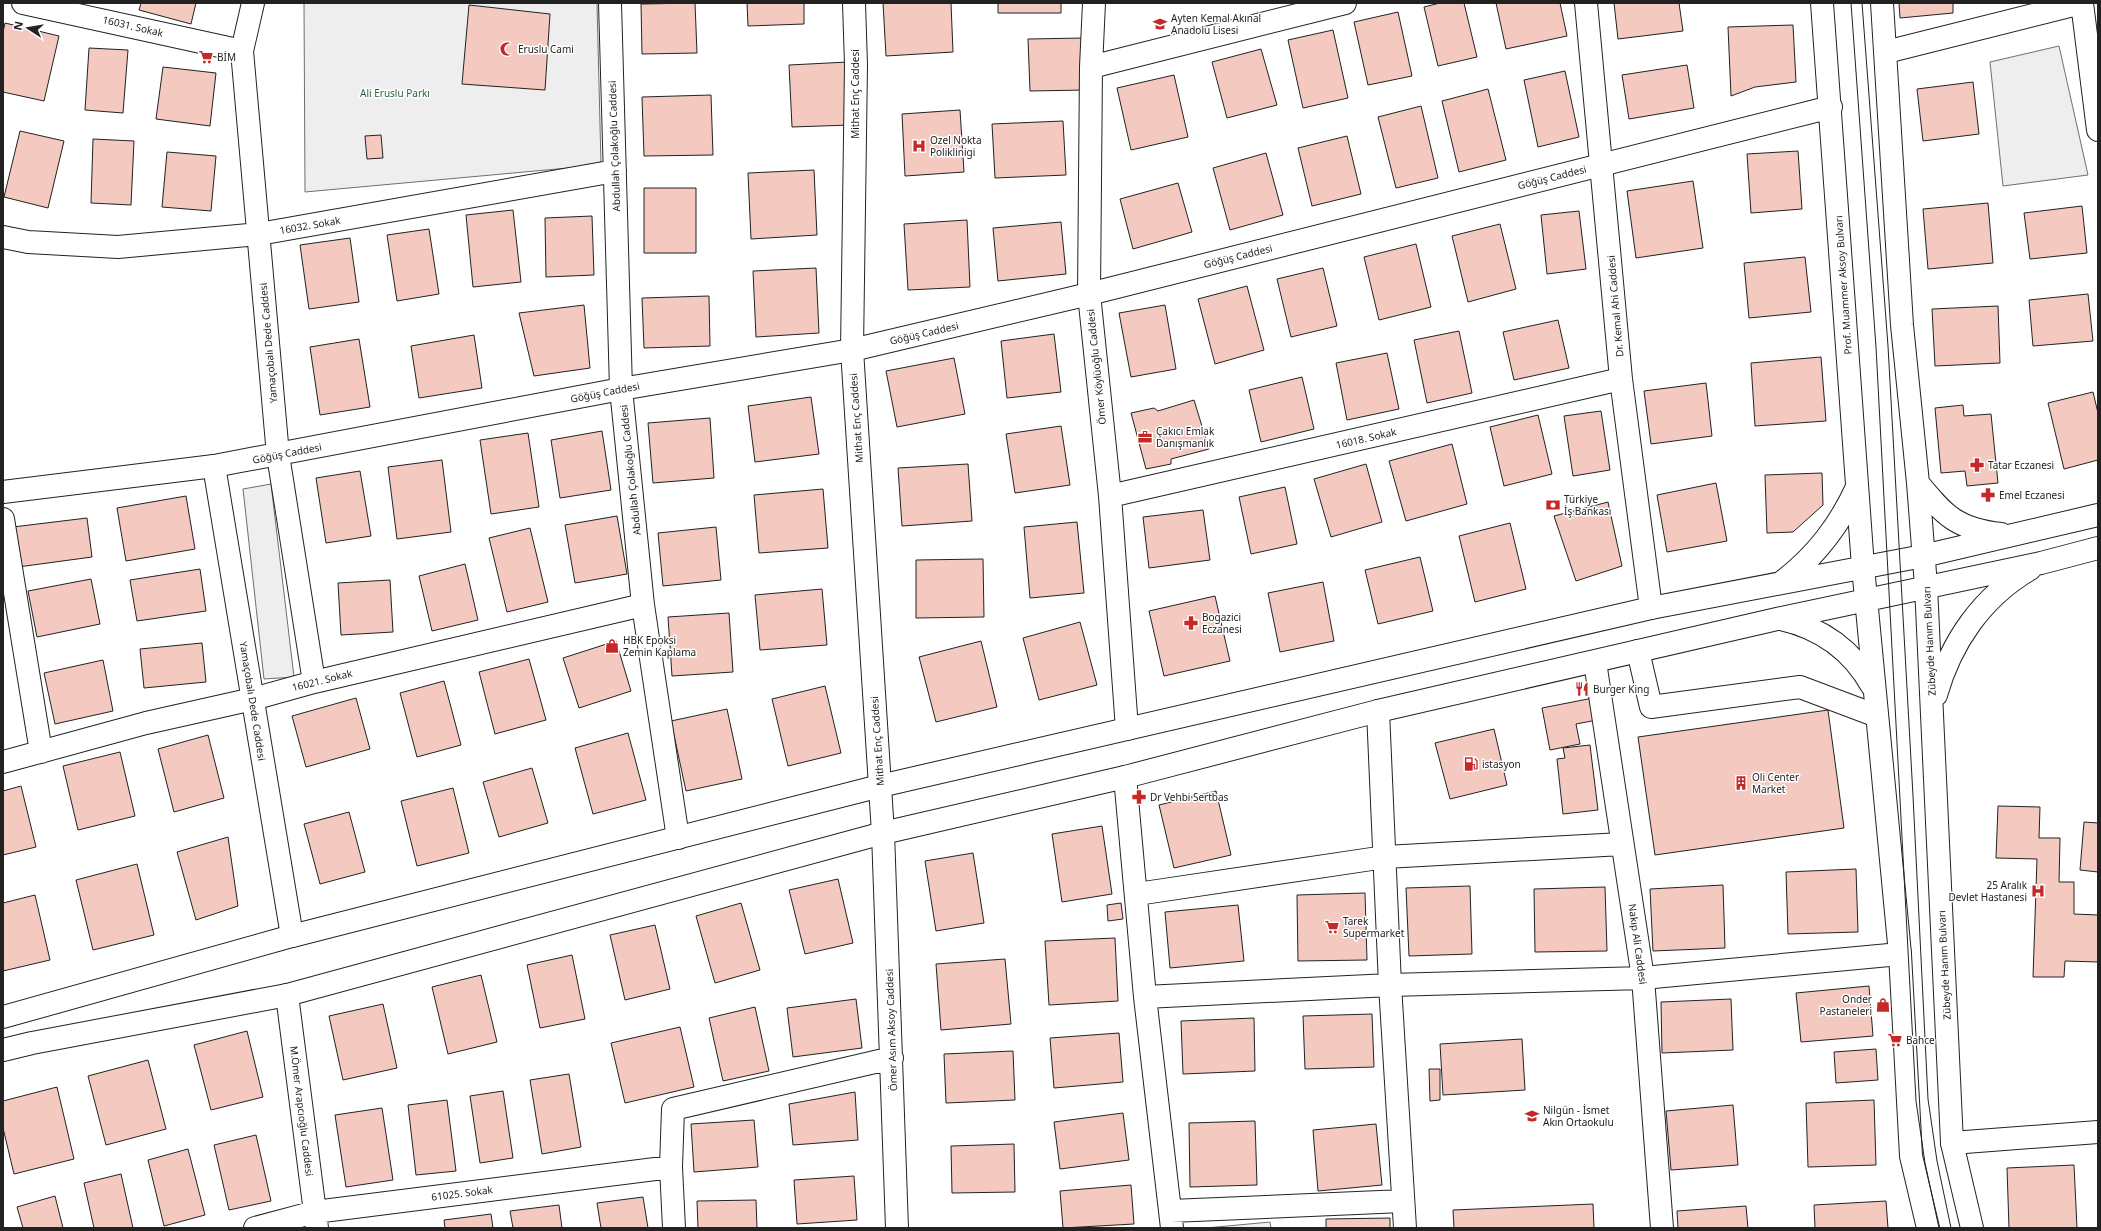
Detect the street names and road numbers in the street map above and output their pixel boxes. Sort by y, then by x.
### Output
street label: 16031. Sokak [101,12,165,40]
street label: Mithat Enç Caddesi [848,49,862,139]
street label: Abdullah Çolakoğlu Caddesi [605,80,623,212]
street label: Göğüş Caddesi [1516,162,1588,192]
street label: 16032. Sokak [278,213,342,237]
street label: Prof. Muammer Aksoy Bulvarı [1831,215,1855,355]
street label: Göğüş Caddesi [1202,241,1274,271]
street label: Dr. Kemal Ahi Caddesi [1604,255,1626,357]
street label: Yamaçobalı Dede Caddesi [256,282,280,404]
street label: Ömer Köylüoğlu Caddesi [1083,308,1109,426]
street label: Göğüş Caddesi [888,318,960,348]
street label: Mithat Enç Caddesi [846,373,866,463]
street label: Göğüş Caddesi [569,378,641,406]
street label: Abdullah Çolakoğlu Caddesi [616,404,644,536]
street label: 16018. Sokak [1334,424,1398,452]
street label: Göğüş Caddesi [251,439,323,467]
street label: Zübeyde Hanım Bulvarı [1919,586,1939,696]
street label: Yamaçobalı Dede Caddesi [237,640,269,762]
street label: 16021. Sokak [290,666,354,694]
street label: Mithat Enç Caddesi [867,696,887,786]
street label: Nakıp Ali Caddesi [1625,903,1651,985]
street label: Zübeyde Hanım Bulvarı [1934,910,1954,1020]
street label: Ömer Asım Aksoy Caddesi [882,969,900,1091]
street label: M.Ömer Arapcıoğlu Caddesi [287,1045,317,1177]
street label: 61025. Sokak [431,1182,494,1204]

